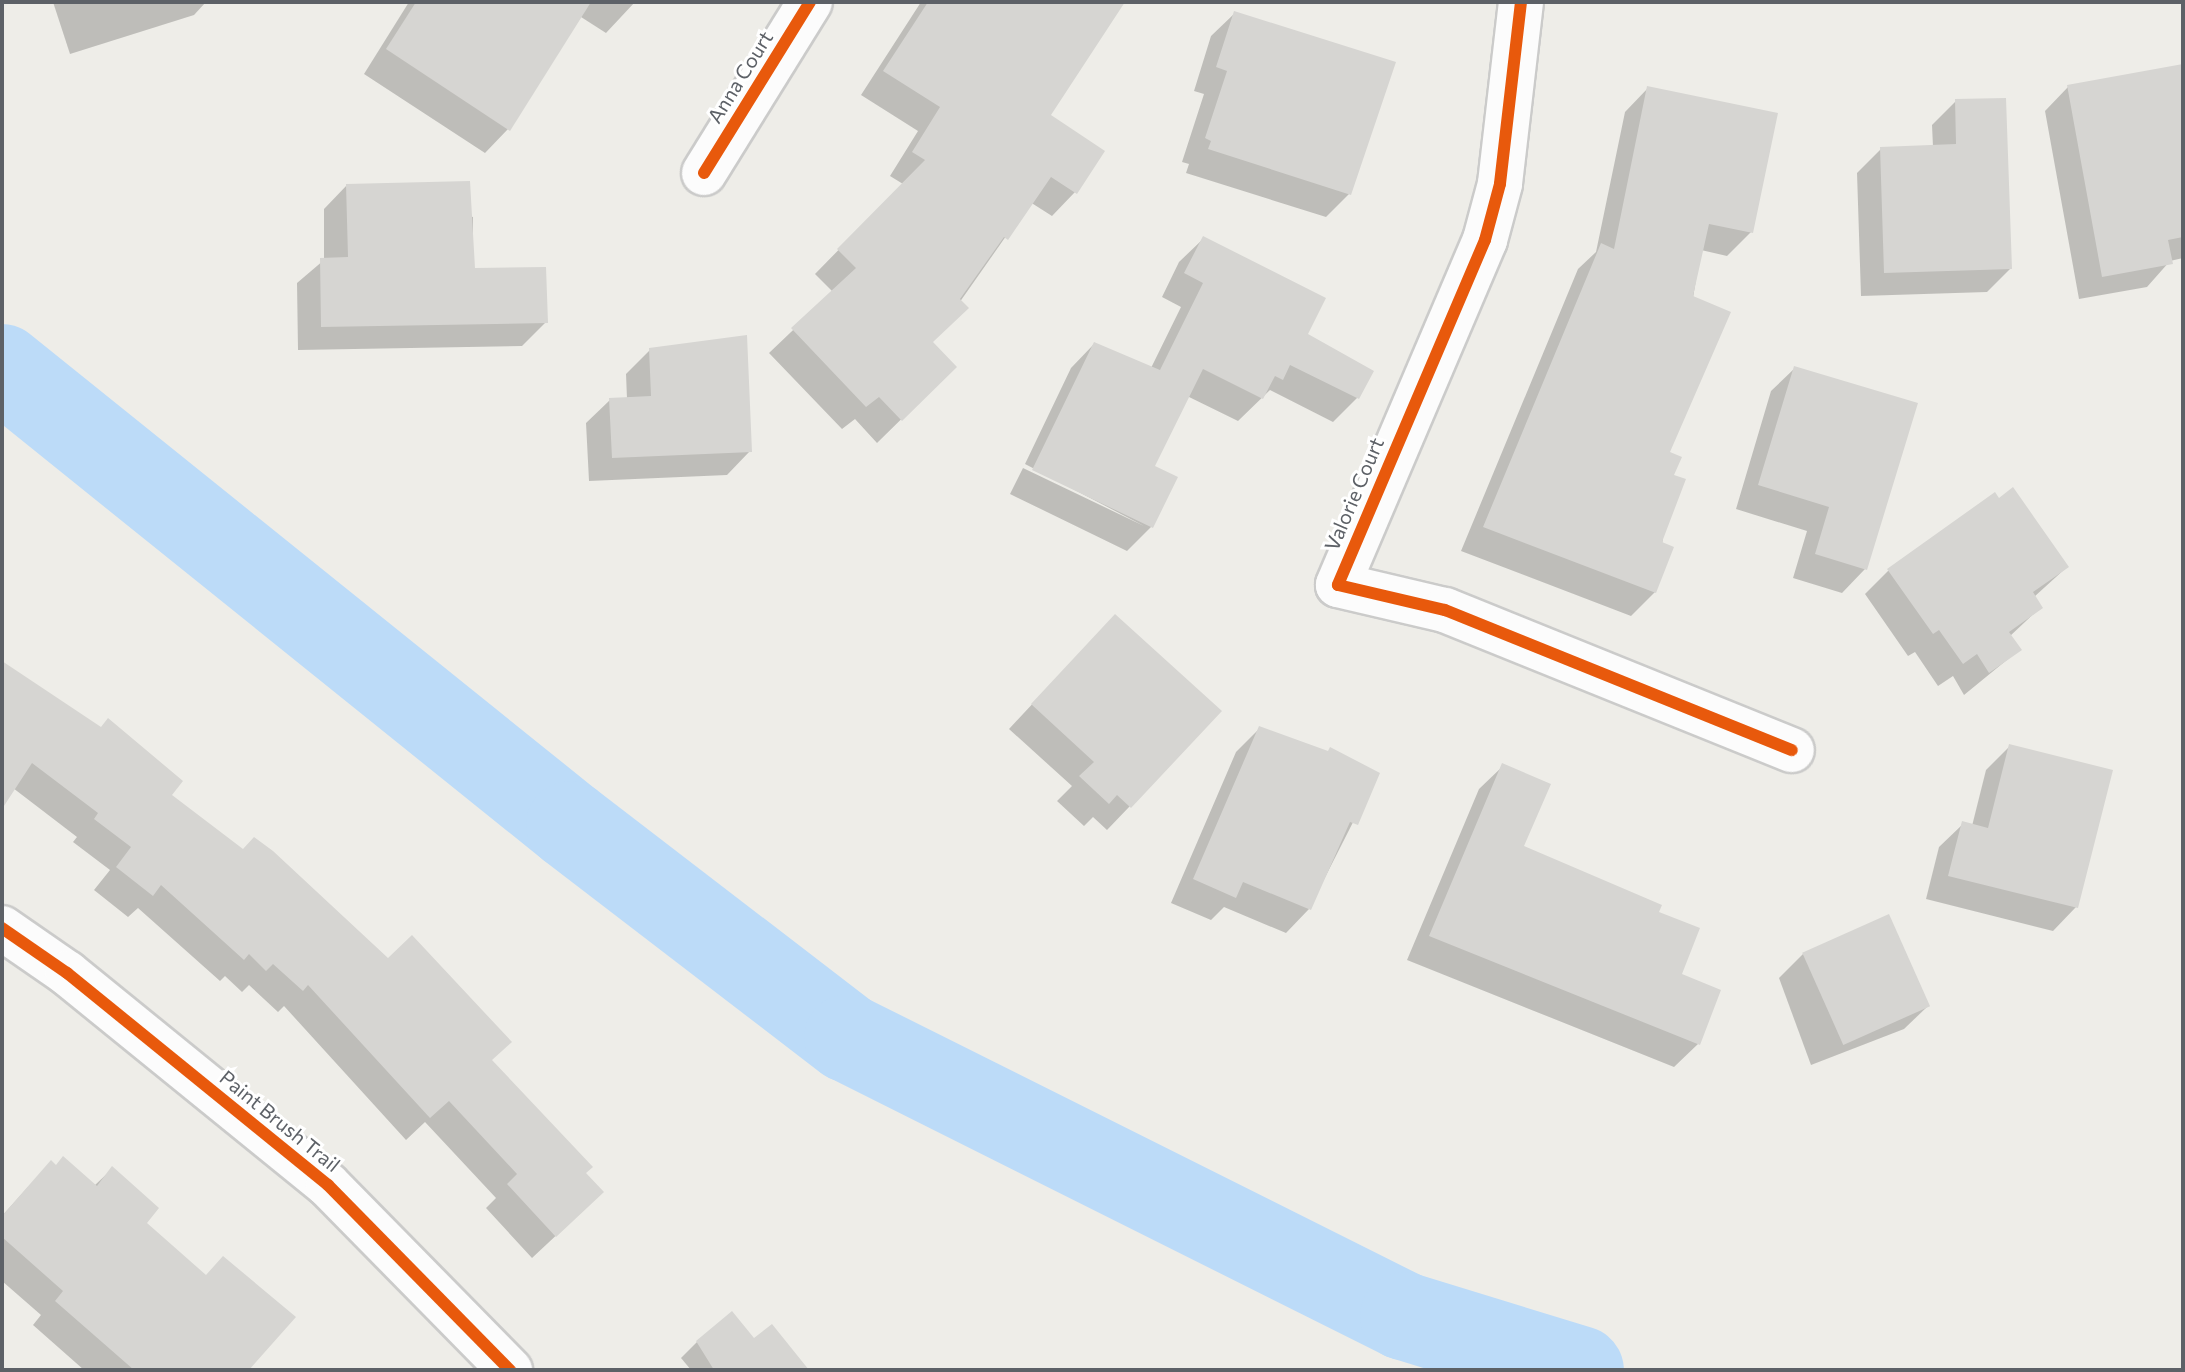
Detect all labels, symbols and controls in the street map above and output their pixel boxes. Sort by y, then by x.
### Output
street label: Anna Court [702,27,778,127]
street label: Valorie Court [1319,434,1389,554]
street label: Paint Brush Trail [215,1065,345,1177]

